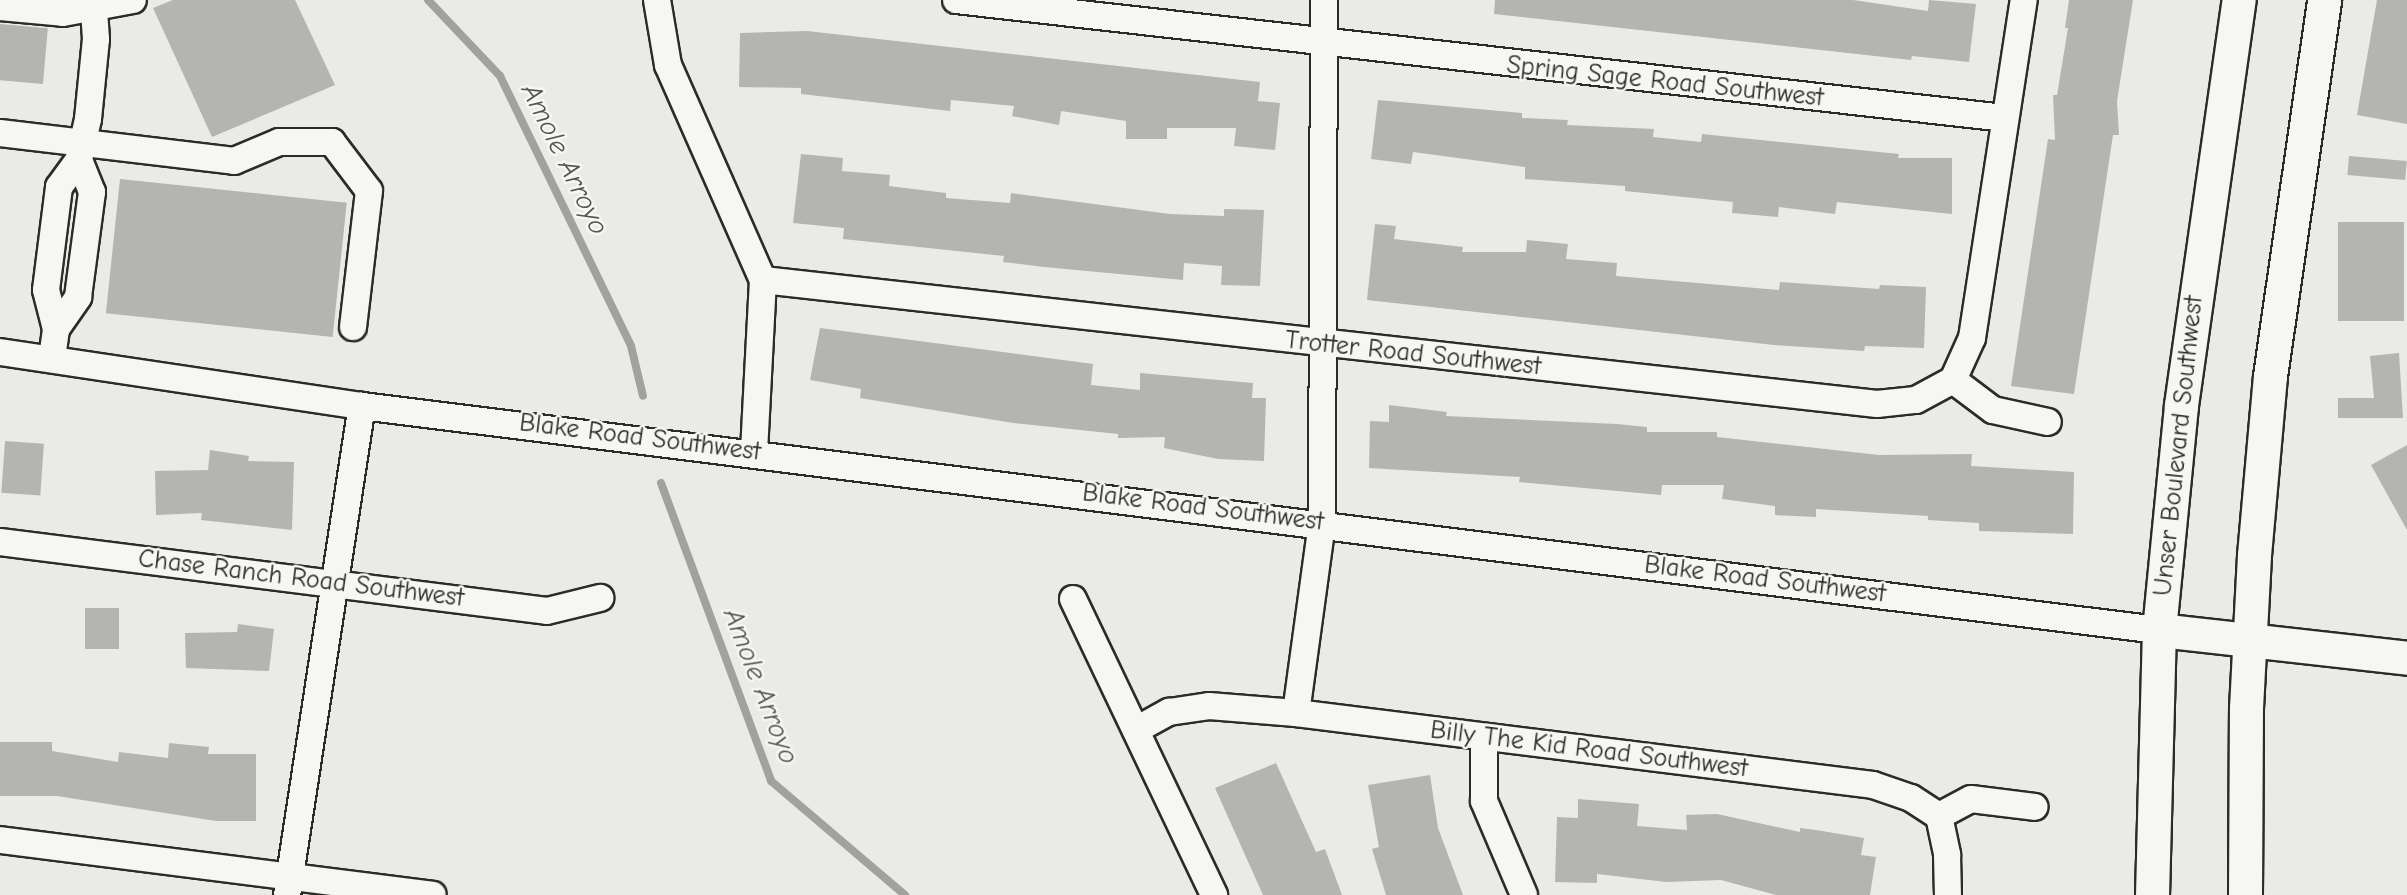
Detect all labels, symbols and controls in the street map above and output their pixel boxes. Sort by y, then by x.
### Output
street label: Spring Sage Road Southwest [1505,50,1825,114]
water label: Amole Arroyo [514,78,616,240]
street label: Unser Boulevard Southwest [2148,294,2210,598]
street label: Trotter Road Southwest [1284,325,1542,383]
street label: Blake Road Southwest [518,408,762,468]
street label: Blake Road Southwest [1081,478,1325,538]
street label: Chase Ranch Road Southwest [136,544,466,614]
street label: Blake Road Southwest [1643,550,1887,610]
water label: Amole Arroyo [716,604,806,768]
street label: Billy The Kid Road Southwest [1428,715,1750,785]

